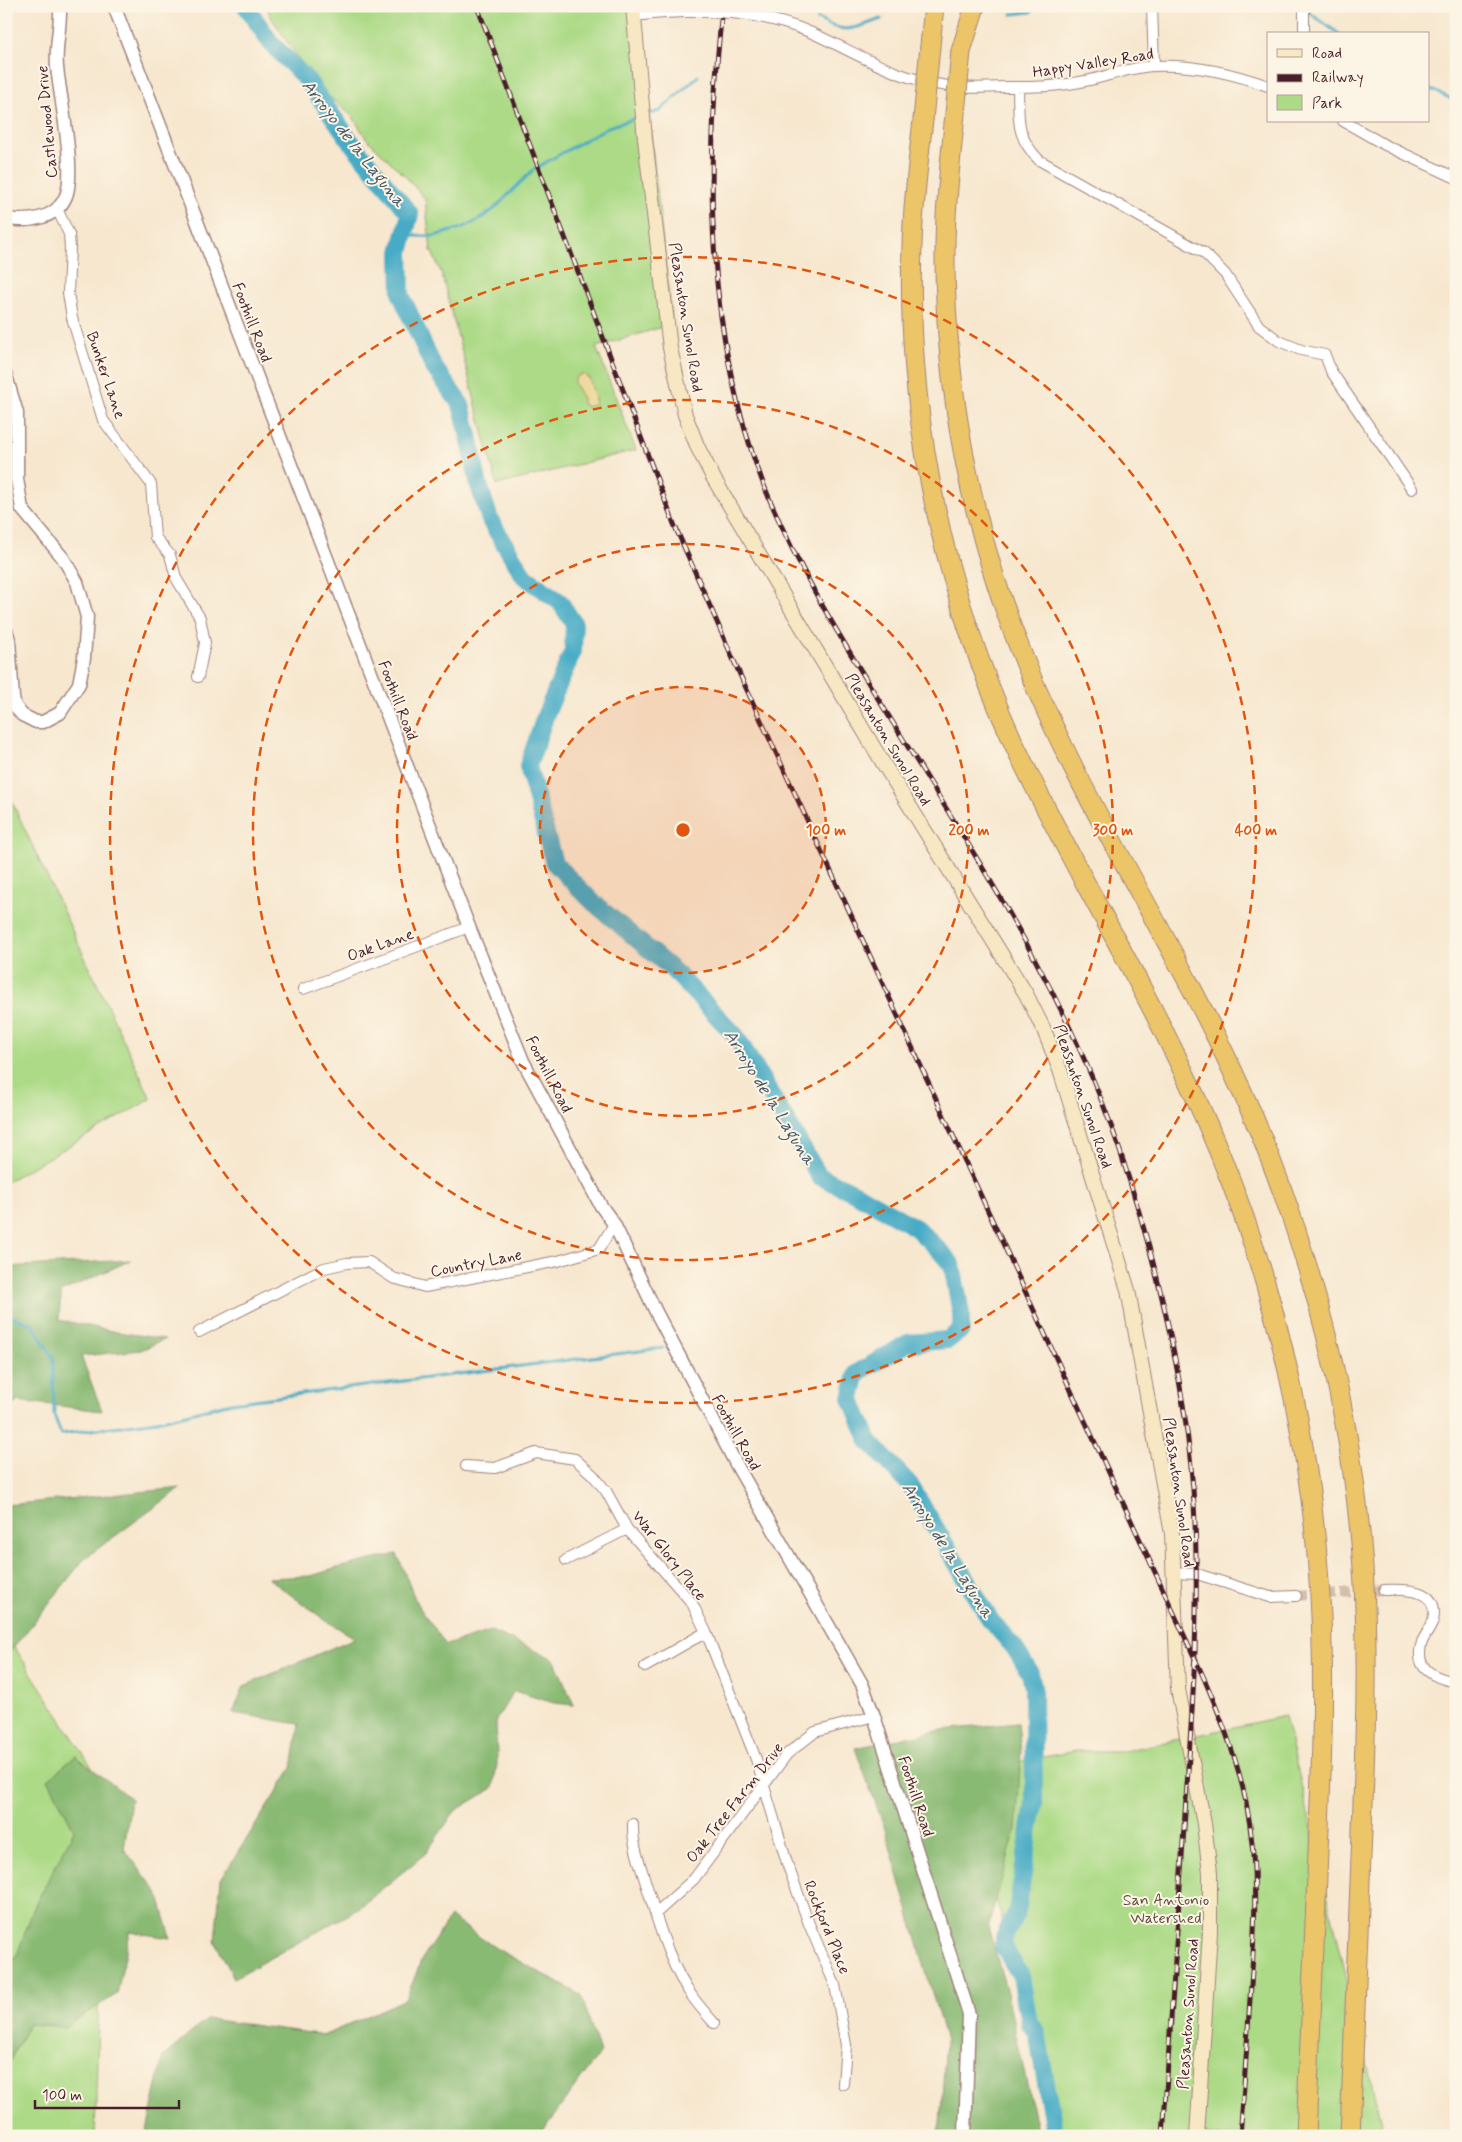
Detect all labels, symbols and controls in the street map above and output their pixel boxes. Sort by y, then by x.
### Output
legend [1267,32,1430,122]
street label: Happy Valley Road [1031,44,1155,83]
text: Road [1312,44,1342,64]
street label: Castlewood Drive [32,65,63,179]
text: Railway [1312,68,1364,88]
water label: Arroyo de la Laguna [294,75,411,215]
text: Park [1312,94,1342,114]
street label: Pleasanton Sunol Road [663,241,708,394]
street label: Foothill Road [227,280,276,365]
street label: Bunker Lane [81,329,130,422]
street label: Foothill Road [373,658,422,743]
street label: Pleasanton Sunol Road [840,670,936,810]
centre of rings [674,821,692,839]
text: 100 m [806,821,846,841]
text: 200 m [949,821,990,841]
text: 300 m [1093,821,1133,841]
text: 400 m [1235,821,1277,841]
street label: Oak Lane [344,924,417,967]
street label: Pleasanton Sunol Road [1048,1022,1117,1171]
water label: Arroyo de la Laguna [716,1025,821,1172]
street label: Foothill Road [520,1033,577,1117]
street label: Country Lane [429,1244,524,1283]
street label: Foothill Road [706,1391,765,1475]
street label: Pleasanton Sunol Road [1158,1416,1199,1569]
water label: Arroyo de la Laguna [894,1478,999,1625]
street label: War Glory Place [627,1506,711,1605]
street label: Oak Tree Farm Drive [682,1738,789,1867]
street label: Foothill Road [893,1753,939,1840]
street label: Rockford Place [796,1878,855,1978]
park label: San Antonio Watershed [1123,1890,1209,1929]
street label: Pleasanton Sunol Road [1173,1938,1204,2090]
scale bar [35,2077,179,2109]
text: 100 m [42,2086,82,2106]

